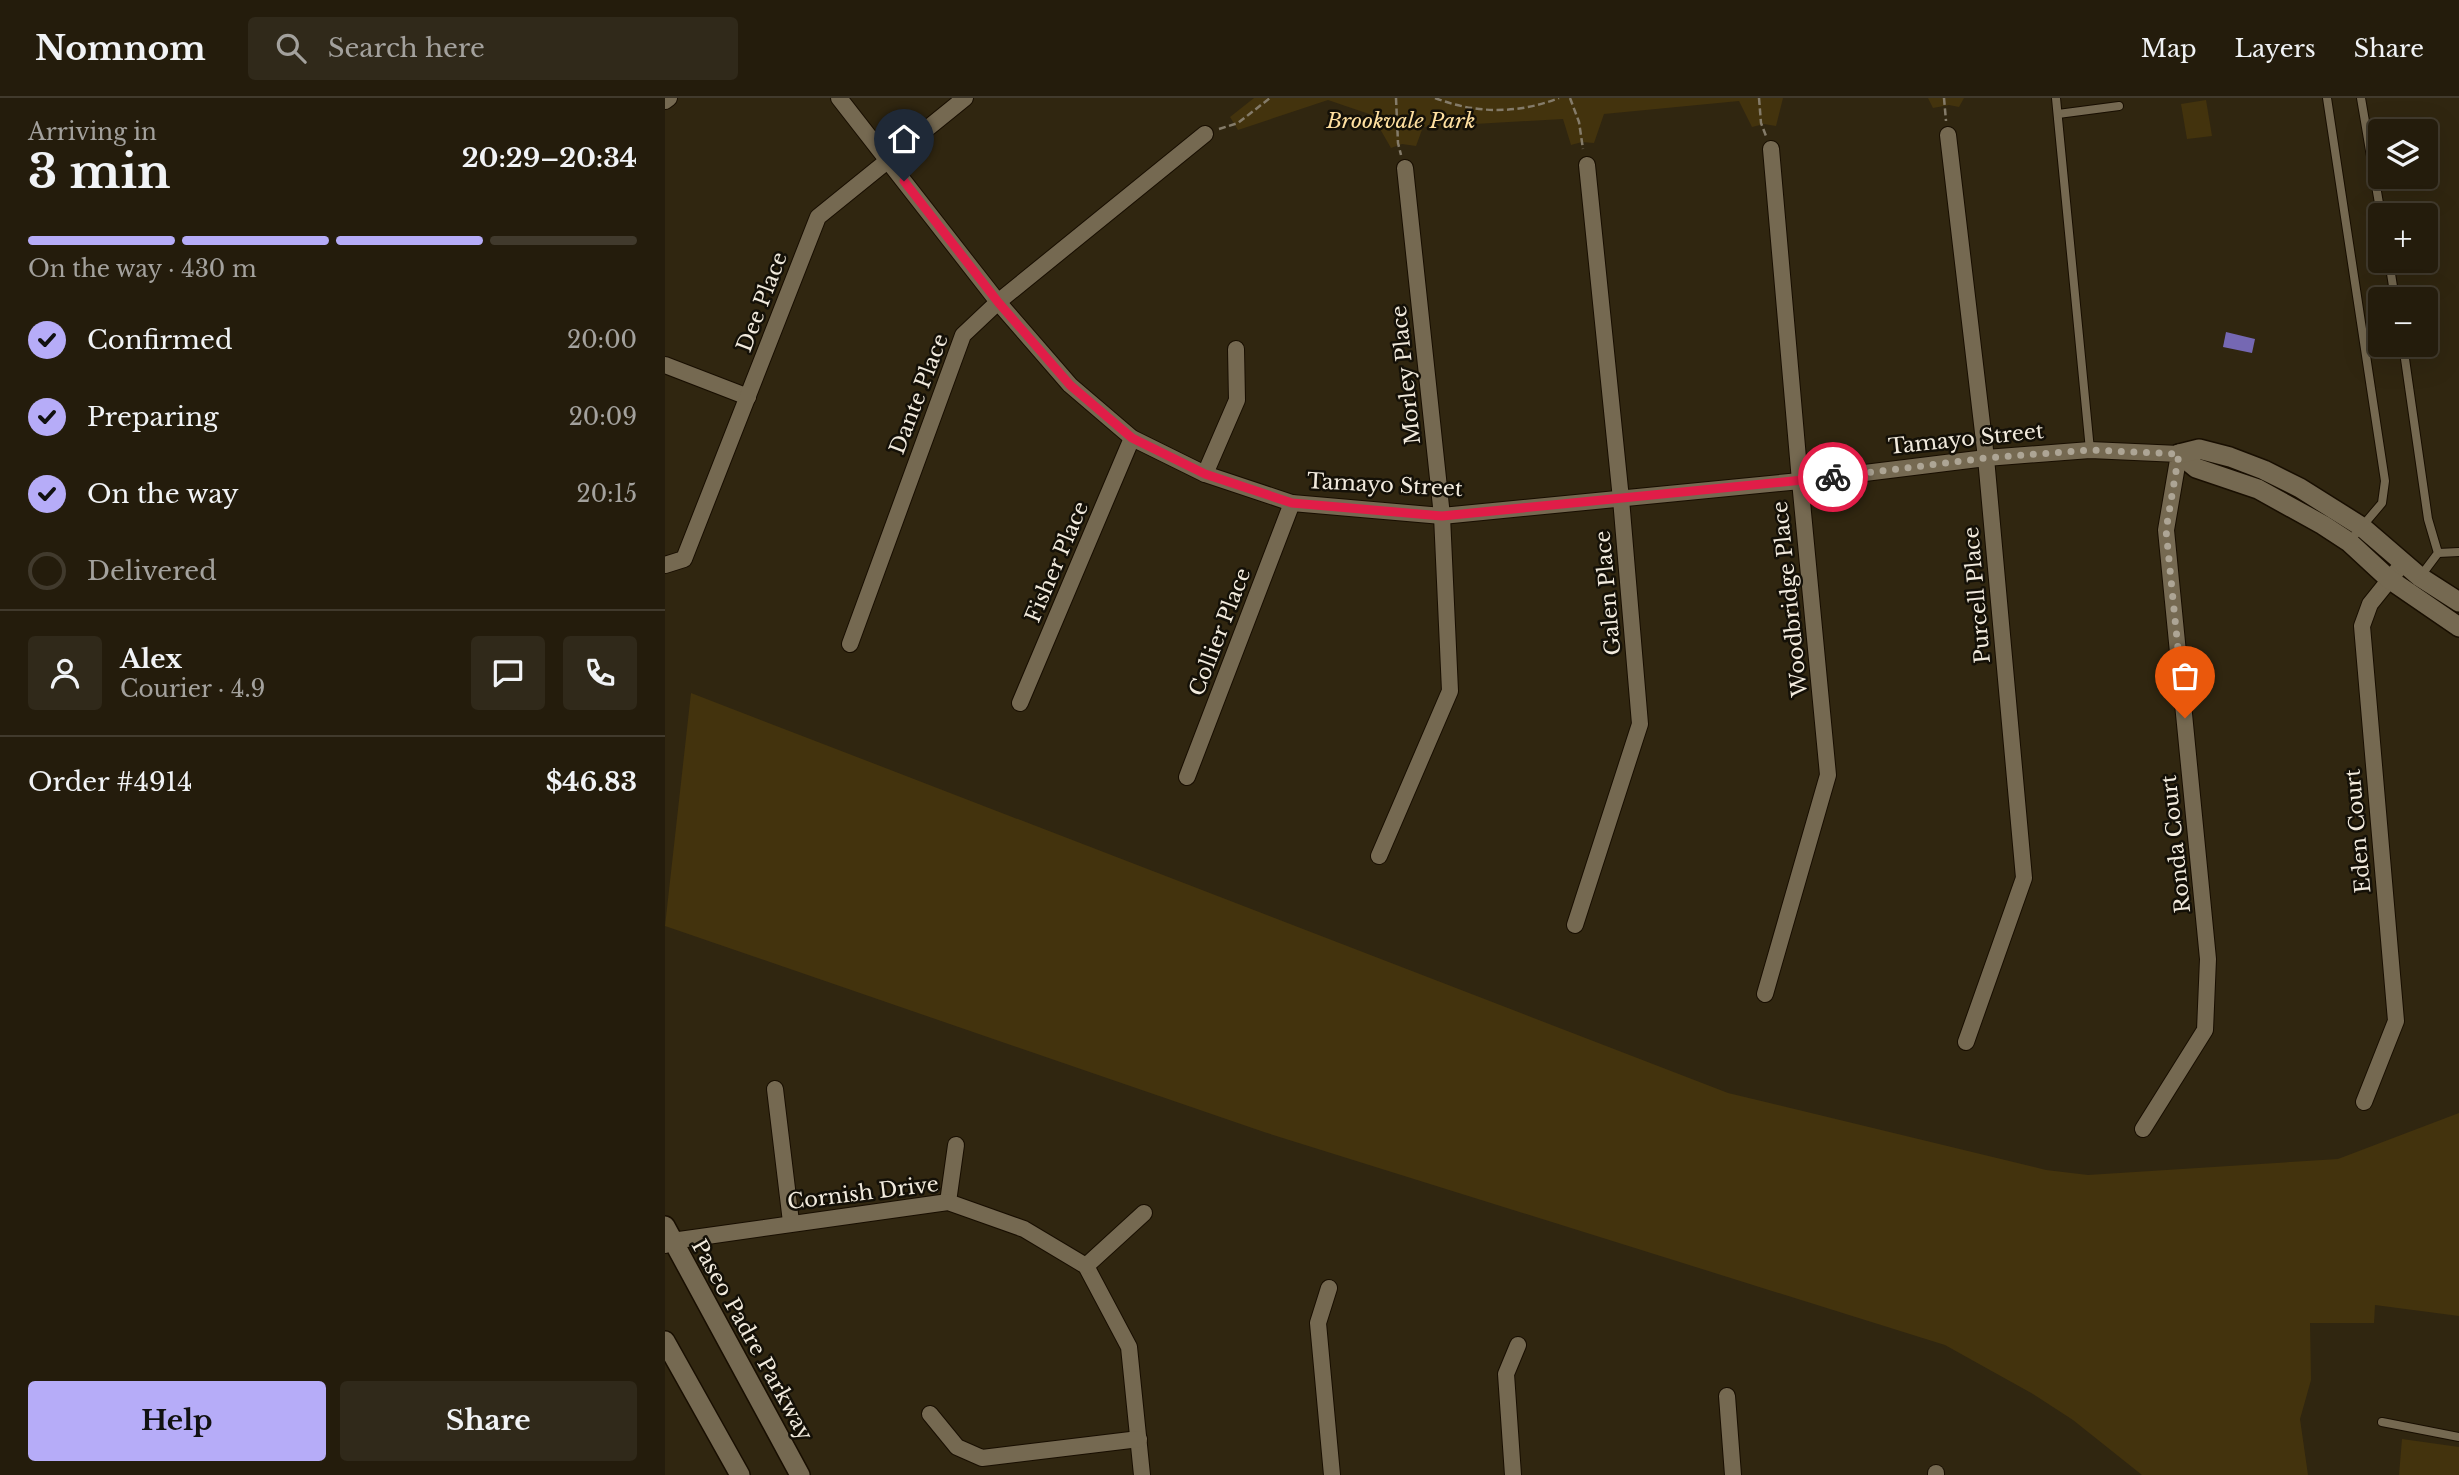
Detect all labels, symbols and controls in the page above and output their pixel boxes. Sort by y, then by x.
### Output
search box [248,17,738,80]
text: Nomnom [35,28,206,69]
icon: search [272,29,310,67]
text: Search here [328,32,485,64]
text: Map [2141,34,2197,63]
text: Layers [2235,34,2316,63]
text: Share [2354,34,2424,63]
park label: Brookvale Park [1326,108,1475,134]
pin [874,109,934,181]
text: Arriving in [28,118,157,146]
map controls [2368,119,2438,357]
button: layers [2368,119,2438,189]
icon: home [885,120,923,158]
text: 20:29–20:34 [462,142,637,174]
text: 3 min [28,143,170,200]
button: + [2368,203,2438,273]
street label: Dee Place [731,248,793,356]
text: On the way · 430 m [28,255,257,283]
button: − [2368,287,2438,357]
street label: Morley Place [1386,304,1426,446]
icon: check [28,321,66,359]
text: Confirmed [87,324,232,356]
text: 20:00 [567,326,637,354]
street label: Dante Place [884,330,954,458]
icon: check [28,398,66,436]
text: Preparing [87,401,219,433]
text: 20:09 [569,403,637,431]
street label: Tamayo Street [1887,418,2045,460]
courier [1798,442,1868,512]
icon: bike [1814,458,1852,496]
street label: Tamayo Street [1306,468,1464,502]
icon: check [28,475,66,513]
text: On the way [87,478,239,510]
text: 20:15 [577,480,637,508]
street label: Fisher Place [1020,498,1094,626]
street label: Woodbridge Place [1767,500,1813,699]
street label: Purcell Place [1958,525,1996,665]
street label: Galen Place [1590,529,1626,657]
text: Delivered [87,555,217,587]
street label: Collier Place [1184,564,1256,700]
button: person [28,636,102,710]
button: chat [471,636,545,710]
button: phone [563,636,637,710]
text: Alex [120,643,182,675]
pin [2155,646,2215,718]
icon: bag [2166,657,2204,695]
text: Courier · 4.9 [120,675,265,703]
text: Order #4914 [28,766,192,798]
text: $46.83 [546,766,637,798]
street label: Eden Court [2340,768,2376,894]
street label: Ronda Court [2156,774,2196,914]
street label: Cornish Drive [786,1171,940,1215]
street label: Paseo Padre Parkway [686,1235,818,1446]
button: Help [28,1381,326,1461]
button: Share [340,1381,637,1461]

